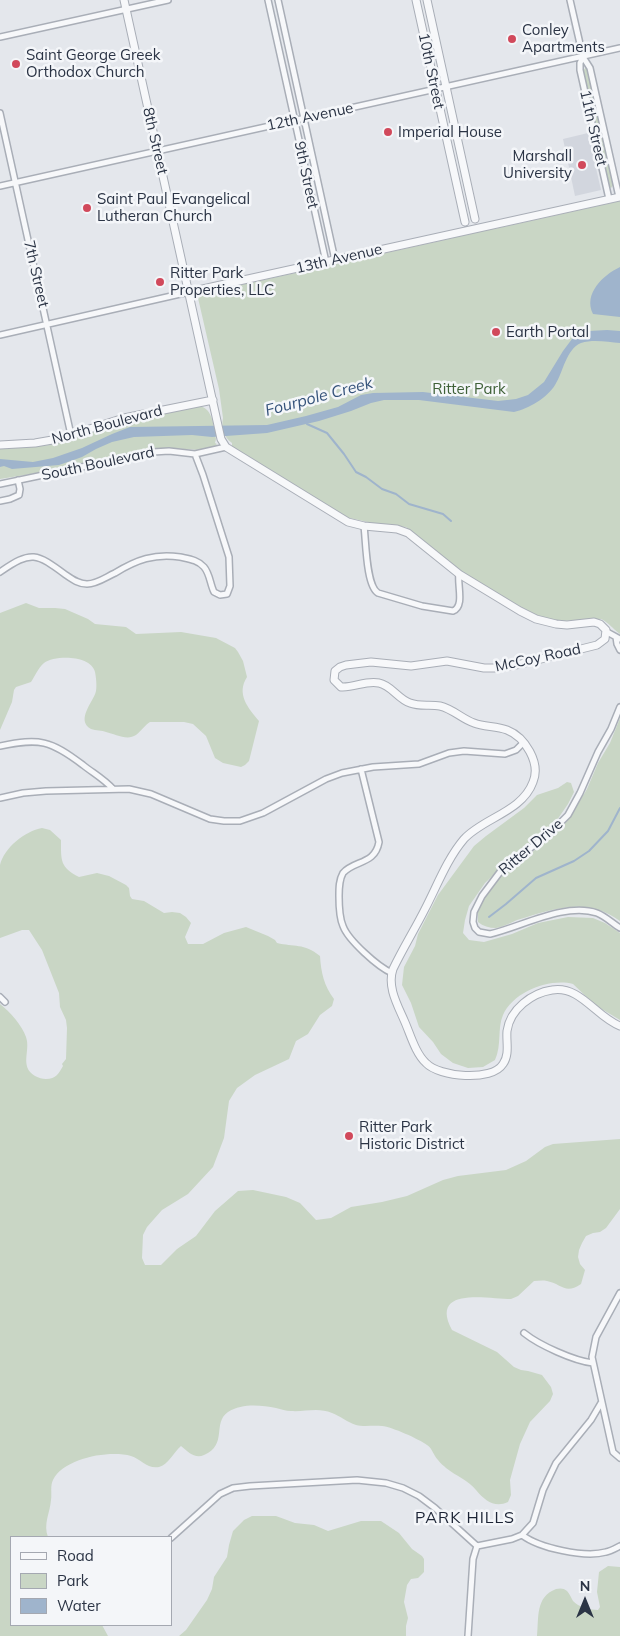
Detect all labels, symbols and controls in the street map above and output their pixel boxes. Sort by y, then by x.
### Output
place label: Conley Apartments [522,21,605,56]
street label: 10th Street [414,31,448,111]
marker: Conley Apartments [506,33,518,45]
place label: Saint George Greek Orthodox Church [26,46,160,81]
marker: Saint George Greek Orthodox Church [10,58,22,70]
street label: 11th Street [576,88,610,168]
street label: 12th Avenue [265,99,355,135]
street label: 8th Street [139,106,171,176]
place label: Imperial House [398,123,502,141]
marker: Imperial House [382,126,394,138]
street label: 9th Street [290,140,322,210]
place label: Marshall University [503,147,572,182]
marker: Marshall University [576,159,588,171]
place label: Saint Paul Evangelical Lutheran Church [97,190,250,225]
marker: Saint Paul Evangelical Lutheran Church [81,202,93,214]
street label: 7th Street [20,239,52,309]
street label: 13th Avenue [294,240,384,278]
place label: Ritter Park Properties, LLC [170,264,274,299]
marker: Ritter Park Properties, LLC [154,276,166,288]
place label: Earth Portal [506,323,589,341]
marker: Earth Portal [490,326,502,338]
water label: Fourpole Creek [263,373,375,421]
park label: Ritter Park [432,380,506,398]
street label: North Boulevard [50,402,164,448]
street label: South Boulevard [40,443,156,485]
street label: McCoy Road [494,640,582,676]
street label: Ritter Drive [495,815,567,879]
place label: Ritter Park Historic District [359,1118,465,1153]
marker: Ritter Park Historic District [343,1130,355,1142]
district label: PARK HILLS [414,1508,516,1528]
legend [10,1536,172,1626]
text: Road [57,1546,94,1565]
text: Park [57,1571,89,1590]
north arrow [560,1576,610,1626]
text: N [580,1577,590,1595]
text: Water [57,1596,101,1615]

